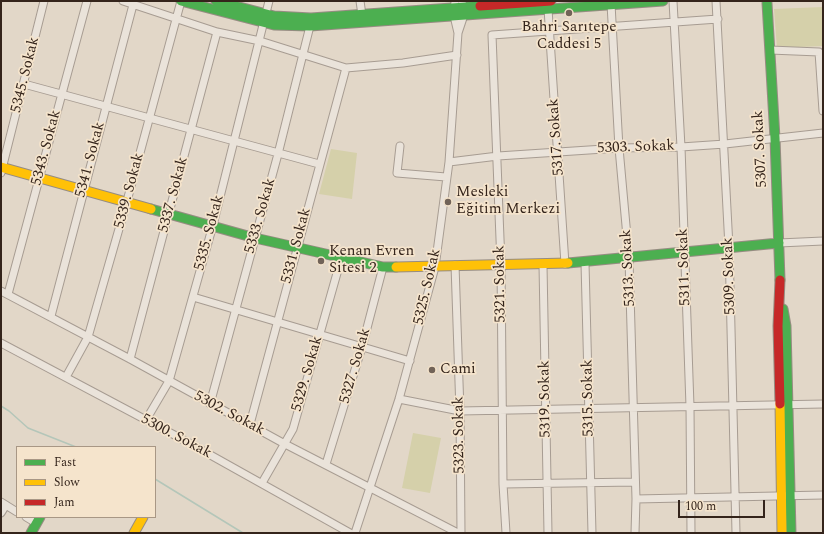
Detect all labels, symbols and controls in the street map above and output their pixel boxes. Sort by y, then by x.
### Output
marker: Bahri Sarıtepe Caddesi 5 [564,8,574,18]
place label: Bahri Sarıtepe Caddesi 5 [522,19,616,54]
street label: 5345. Sokak [8,35,44,115]
street label: 5317. Sokak [545,98,569,176]
street label: 5343. Sokak [28,108,66,188]
street label: 5307. Sokak [750,110,772,188]
street label: 5341. Sokak [72,120,110,200]
street label: 5303. Sokak [597,138,675,158]
street label: 5339. Sokak [111,151,149,231]
street label: 5337. Sokak [155,155,193,235]
street label: 5333. Sokak [242,176,280,256]
place label: Mesleki Eğitim Merkezi [456,184,560,219]
street label: 5335. Sokak [191,193,229,273]
marker: Mesleki Eğitim Merkezi [443,197,453,207]
street label: 5331. Sokak [278,206,316,286]
street label: 5311. Sokak [675,228,695,306]
street label: 5313. Sokak [618,229,640,307]
street label: 5309. Sokak [720,237,740,315]
place label: Kenan Evren Sitesi 2 [329,243,414,278]
street label: 5321. Sokak [491,245,511,323]
street label: 5325. Sokak [410,247,446,327]
marker: Kenan Evren Sitesi 2 [316,256,326,266]
street label: 5327. Sokak [337,326,375,406]
street label: 5329. Sokak [289,334,327,414]
street label: 5315. Sokak [579,359,599,437]
street label: 5319. Sokak [536,360,556,438]
place label: Cami [440,361,476,379]
marker: Cami [427,365,437,375]
street label: 5302. Sokak [190,388,268,440]
street label: 5323. Sokak [450,396,470,474]
street label: 5300. Sokak [137,411,215,463]
legend [16,446,156,518]
text: Fast [54,453,76,472]
text: Slow [54,473,79,492]
scale bar [680,492,767,518]
text: Jam [54,493,75,512]
text: 100 m [685,497,716,516]

